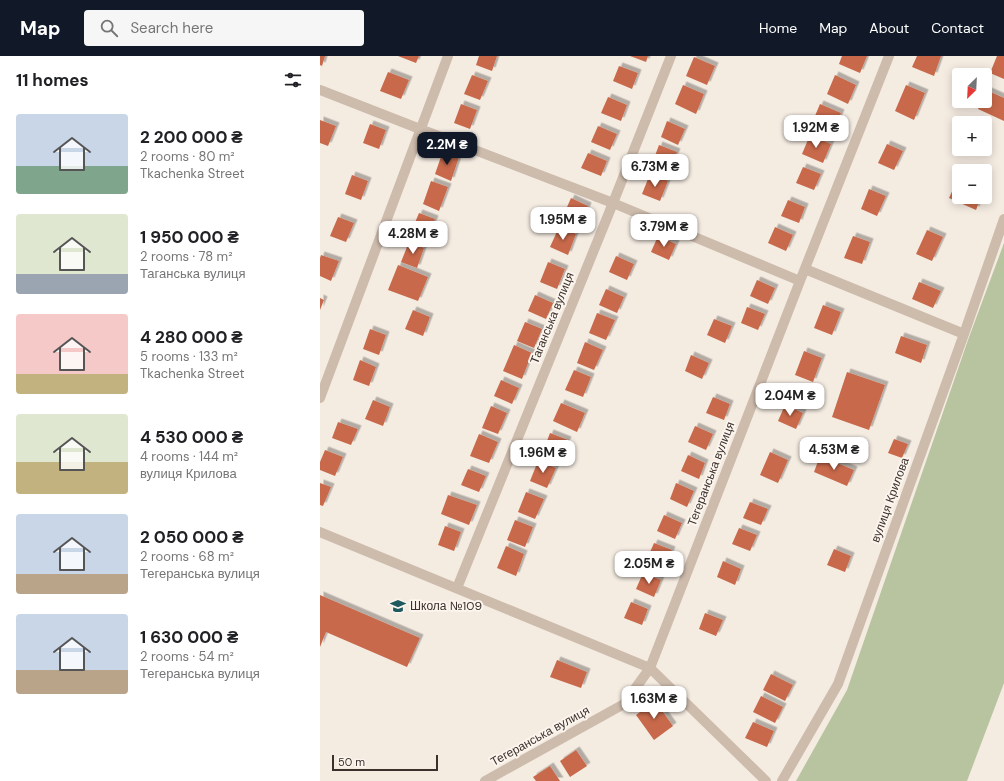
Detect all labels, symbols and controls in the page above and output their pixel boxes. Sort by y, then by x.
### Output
search box [84,10,364,46]
text: Map [20,16,60,41]
icon: search [98,17,120,39]
text: Search here [130,18,213,38]
text: Home [759,19,797,37]
text: Map [819,19,847,37]
text: About [869,19,909,37]
text: Contact [931,19,984,37]
north arrow [952,68,992,108]
map controls [952,68,992,204]
text: 11 homes [16,69,89,91]
icon: filters [282,69,304,91]
pin: 1.92M ₴ [779,115,853,149]
button: + [952,116,992,156]
text: 1.92M ₴ [793,119,839,136]
text: 2 200 000 ₴ [140,126,243,148]
icon: home [48,130,96,178]
pin: 2.2M ₴ [414,132,480,166]
text: 2.2M ₴ [426,136,468,153]
text: 2 rooms · 80 m² [140,148,235,165]
pin: 6.73M ₴ [618,154,692,188]
text: 6.73M ₴ [631,158,679,175]
button: − [952,164,992,204]
text: Tkachenka Street [140,165,245,182]
pin: 1.95M ₴ [526,207,600,241]
text: 1.95M ₴ [539,211,587,228]
pin: 3.79M ₴ [627,214,701,248]
text: 3.79M ₴ [639,218,689,235]
pin: 4.28M ₴ [376,221,450,255]
text: 4.28M ₴ [388,225,438,242]
text: 1 950 000 ₴ [140,226,239,248]
icon: home [48,230,96,278]
text: 2 rooms · 78 m² [140,248,232,265]
text: Таганська вулиця [140,265,246,282]
street label: Таганська вулиця [526,270,578,366]
text: 4 280 000 ₴ [140,326,243,348]
icon: home [48,330,96,378]
text: 5 rooms · 133 m² [140,348,238,365]
text: Tkachenka Street [140,365,245,382]
pin: 2.04M ₴ [753,383,827,417]
text: 2.04M ₴ [764,387,816,404]
street label: Тегеранська вулиця [684,419,738,529]
text: 4 530 000 ₴ [140,426,243,448]
icon: home [48,430,96,478]
pin: 4.53M ₴ [797,437,871,471]
pin: 1.96M ₴ [506,440,580,474]
text: 4.53M ₴ [809,441,859,458]
text: 1.96M ₴ [519,444,567,461]
text: 4 rooms · 144 m² [140,448,238,465]
street label: вулиця Крилова [867,455,913,545]
text: вулиця Крилова [140,465,237,482]
text: 2 050 000 ₴ [140,526,244,548]
icon: home [48,530,96,578]
text: 2 rooms · 68 m² [140,548,234,565]
pin: 2.05M ₴ [612,551,686,585]
text: 2.05M ₴ [624,555,674,572]
text: Тегеранська вулиця [140,565,260,582]
school or university icon: Школа №109 [389,597,407,615]
place label: Школа №109 [410,598,482,614]
text: 1 630 000 ₴ [140,626,238,648]
icon: home [48,630,96,678]
text: 2 rooms · 54 m² [140,648,234,665]
text: Тегеранська вулиця [140,665,260,682]
pin: 1.63M ₴ [617,686,691,720]
text: 1.63M ₴ [631,690,677,707]
street label: Тегеранська вулиця [488,702,592,770]
scale bar [332,753,438,772]
text: 50 m [338,755,365,769]

